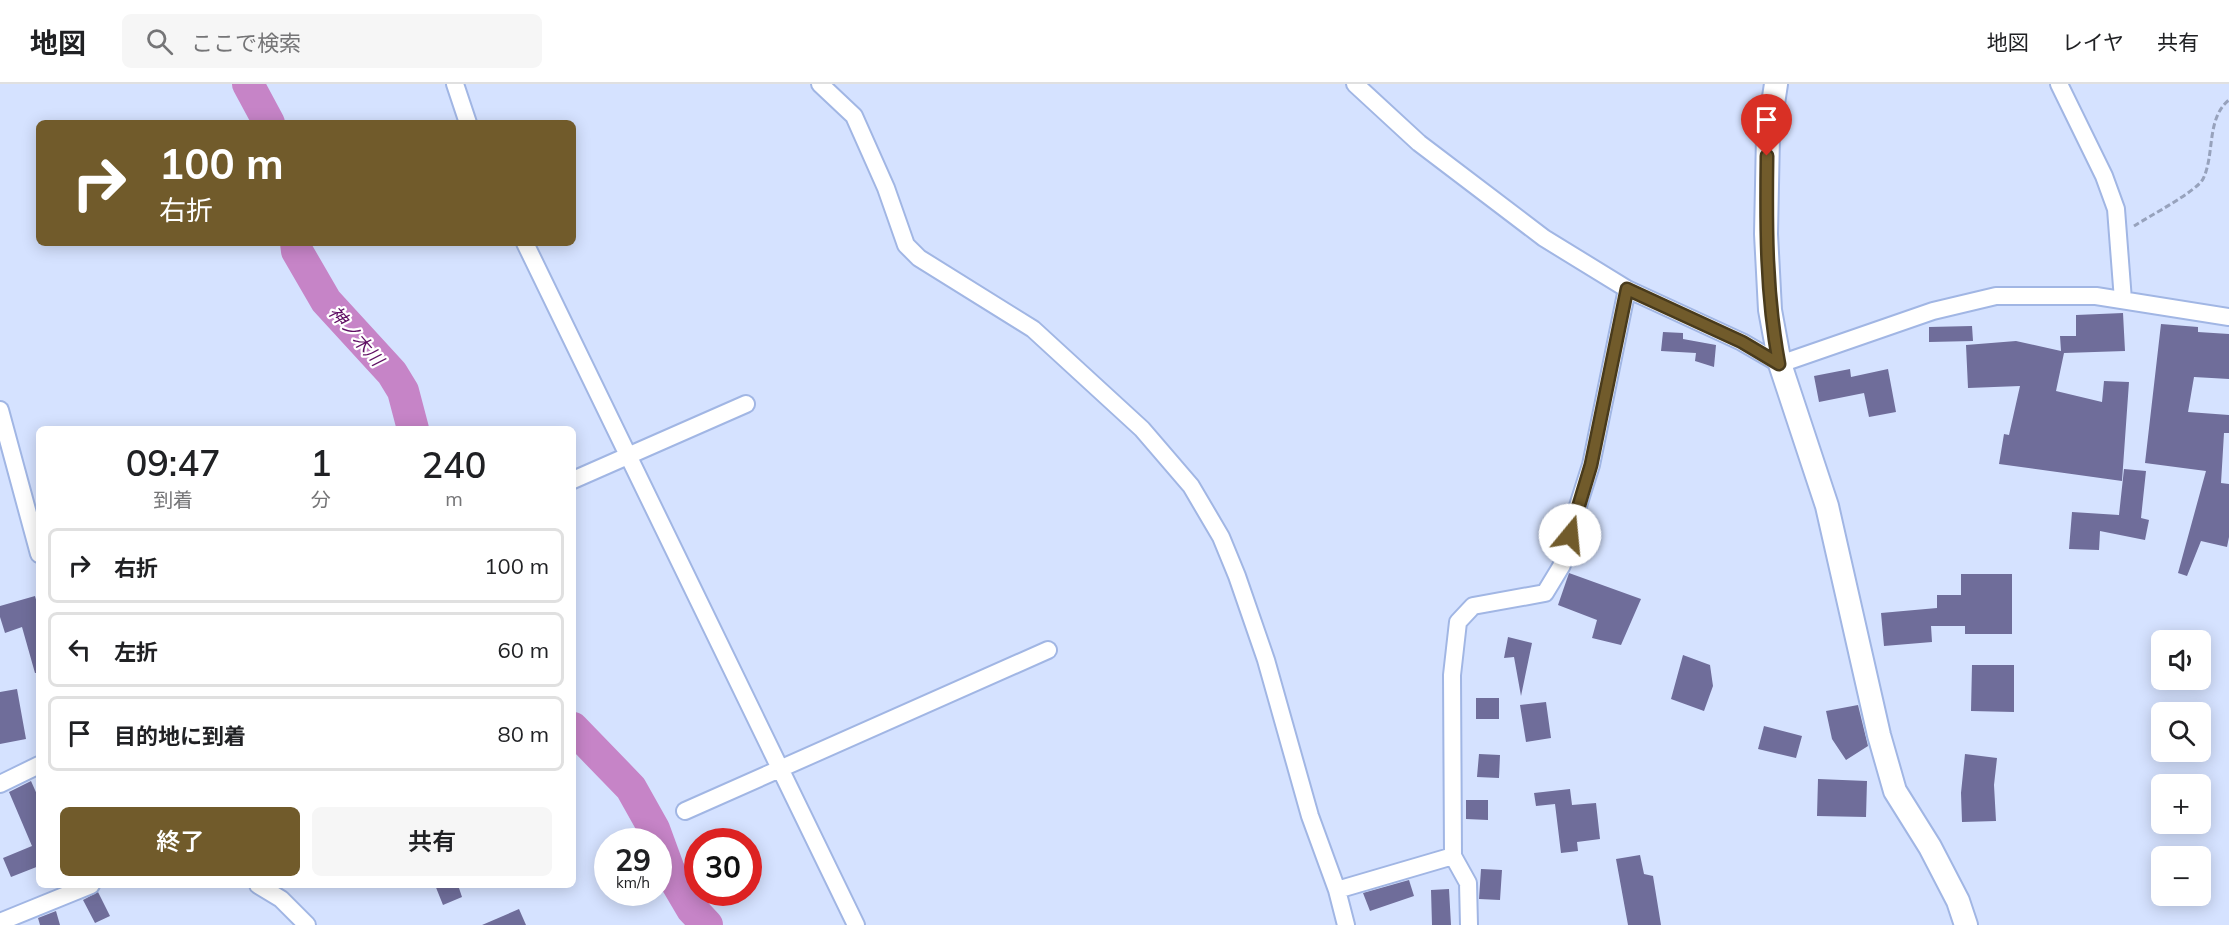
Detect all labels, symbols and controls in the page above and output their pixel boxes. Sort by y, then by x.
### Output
search box [122,14,542,68]
text: 地図 [30,25,86,60]
icon: search [143,25,176,58]
text: ここで検索 [191,29,301,57]
text: 地図 [1987,29,2029,55]
text: レイヤ [2062,29,2124,55]
text: 共有 [2157,29,2199,55]
pin [1741,94,1792,156]
icon: arrive [1750,103,1783,136]
text: 100 m [159,137,284,190]
icon: right [60,144,138,222]
text: 右折 [159,193,213,227]
water label: 神ノ木川 [324,301,390,372]
text: 09:47 [126,440,221,485]
text: 1 [310,440,332,485]
text: 240 [422,442,486,487]
text: m [445,486,463,511]
text: 到着 [153,487,193,512]
text: 分 [311,487,331,512]
position arrow [1538,503,1602,567]
icon: right [63,549,96,582]
text: 100 m [484,552,549,580]
text: 右折 [114,554,158,582]
map controls [2151,630,2211,906]
button: sound [2151,630,2211,690]
icon: left [63,633,96,666]
text: 60 m [498,636,549,664]
text: 左折 [114,638,158,666]
button: search [2151,702,2211,762]
icon: arrive [63,717,96,750]
text: 80 m [498,720,549,748]
text: 目的地に到着 [114,722,246,750]
button: + [2151,774,2211,834]
button: 終了 [60,807,300,876]
button: 共有 [312,807,552,876]
speed limit sign: 30 [684,828,762,906]
text: 29 [615,841,651,879]
button: − [2151,846,2211,906]
text: km/h [616,873,650,892]

